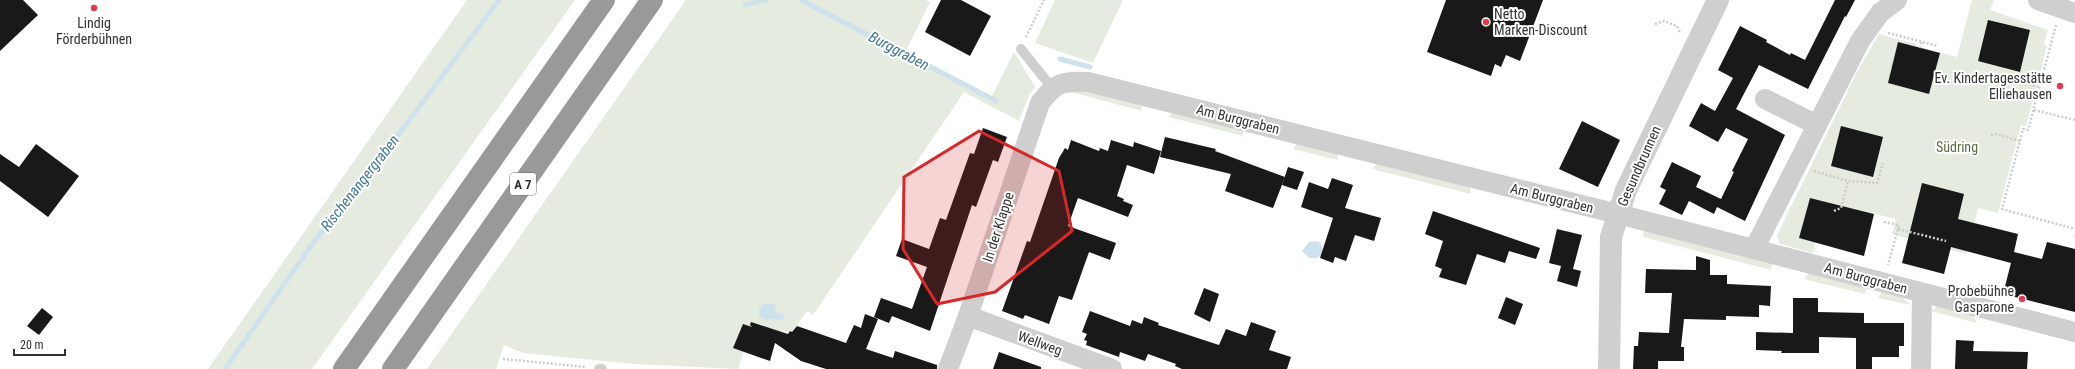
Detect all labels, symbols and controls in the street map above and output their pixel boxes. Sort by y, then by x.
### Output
marker: Lindig Förderbühnen [89,3,99,13]
place label: Netto Marken-Discount [1494,6,1587,38]
place label: Lindig Förderbühnen [56,15,132,47]
marker: Netto Marken-Discount [1481,17,1491,27]
water label: Burggraben [866,28,932,74]
place label: Ev. Kindertagesstätte Elliehausen [1935,70,2052,102]
marker: Ev. Kindertagesstätte Elliehausen [2055,81,2065,91]
street label: Am Burggraben [1195,101,1281,137]
street label: Gesundbrunnen [1614,123,1664,209]
water label: Rischenangergraben [317,131,403,235]
park label: Südring [1936,139,1978,155]
road number: A 7 [510,173,536,195]
street label: Am Burggraben [1509,180,1595,216]
street label: In der Klappe [979,190,1017,264]
street label: Am Burggraben [1823,259,1909,297]
place label: Probebühne Gasparone [1948,283,2014,315]
marker: Probebühne Gasparone [2017,294,2027,304]
street label: Wellweg [1016,328,1064,358]
scale bar [14,331,65,357]
text: 20 m [20,338,44,352]

